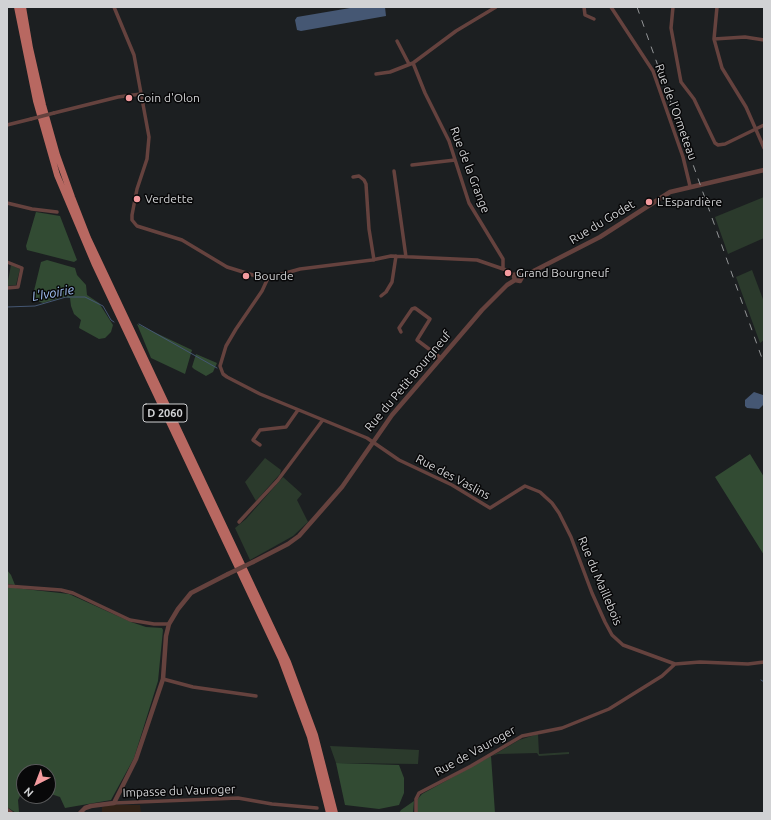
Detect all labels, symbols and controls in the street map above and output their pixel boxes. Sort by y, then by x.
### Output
street label: Rue de l'Ormeteau [652,62,700,162]
place label: Coin d'Olon [137,91,200,105]
marker: Coin d'Olon [124,93,134,103]
street label: Rue de la Grange [447,125,493,215]
place label: Verdette [145,192,193,206]
marker: Verdette [132,194,142,204]
place label: L'Espardière [657,195,722,209]
street label: Rue du Godet [567,197,637,247]
marker: L'Espardière [644,197,654,207]
place label: Grand Bourgneuf [516,266,609,280]
marker: Grand Bourgneuf [503,268,513,278]
place label: Bourde [254,269,294,283]
marker: Bourde [241,271,251,281]
water label: L'Ivoirie [31,282,75,304]
street label: Rue du Petit Bourgneuf [362,328,454,434]
road number: D 2060 [143,404,187,422]
street label: Rue des Vaslins [413,451,493,503]
street label: Rue du Maillebois [575,535,625,627]
street label: Rue de Vauroger [432,723,518,779]
north arrow [16,764,56,804]
street label: Impasse du Vauroger [122,782,236,800]
text: N [22,785,36,799]

